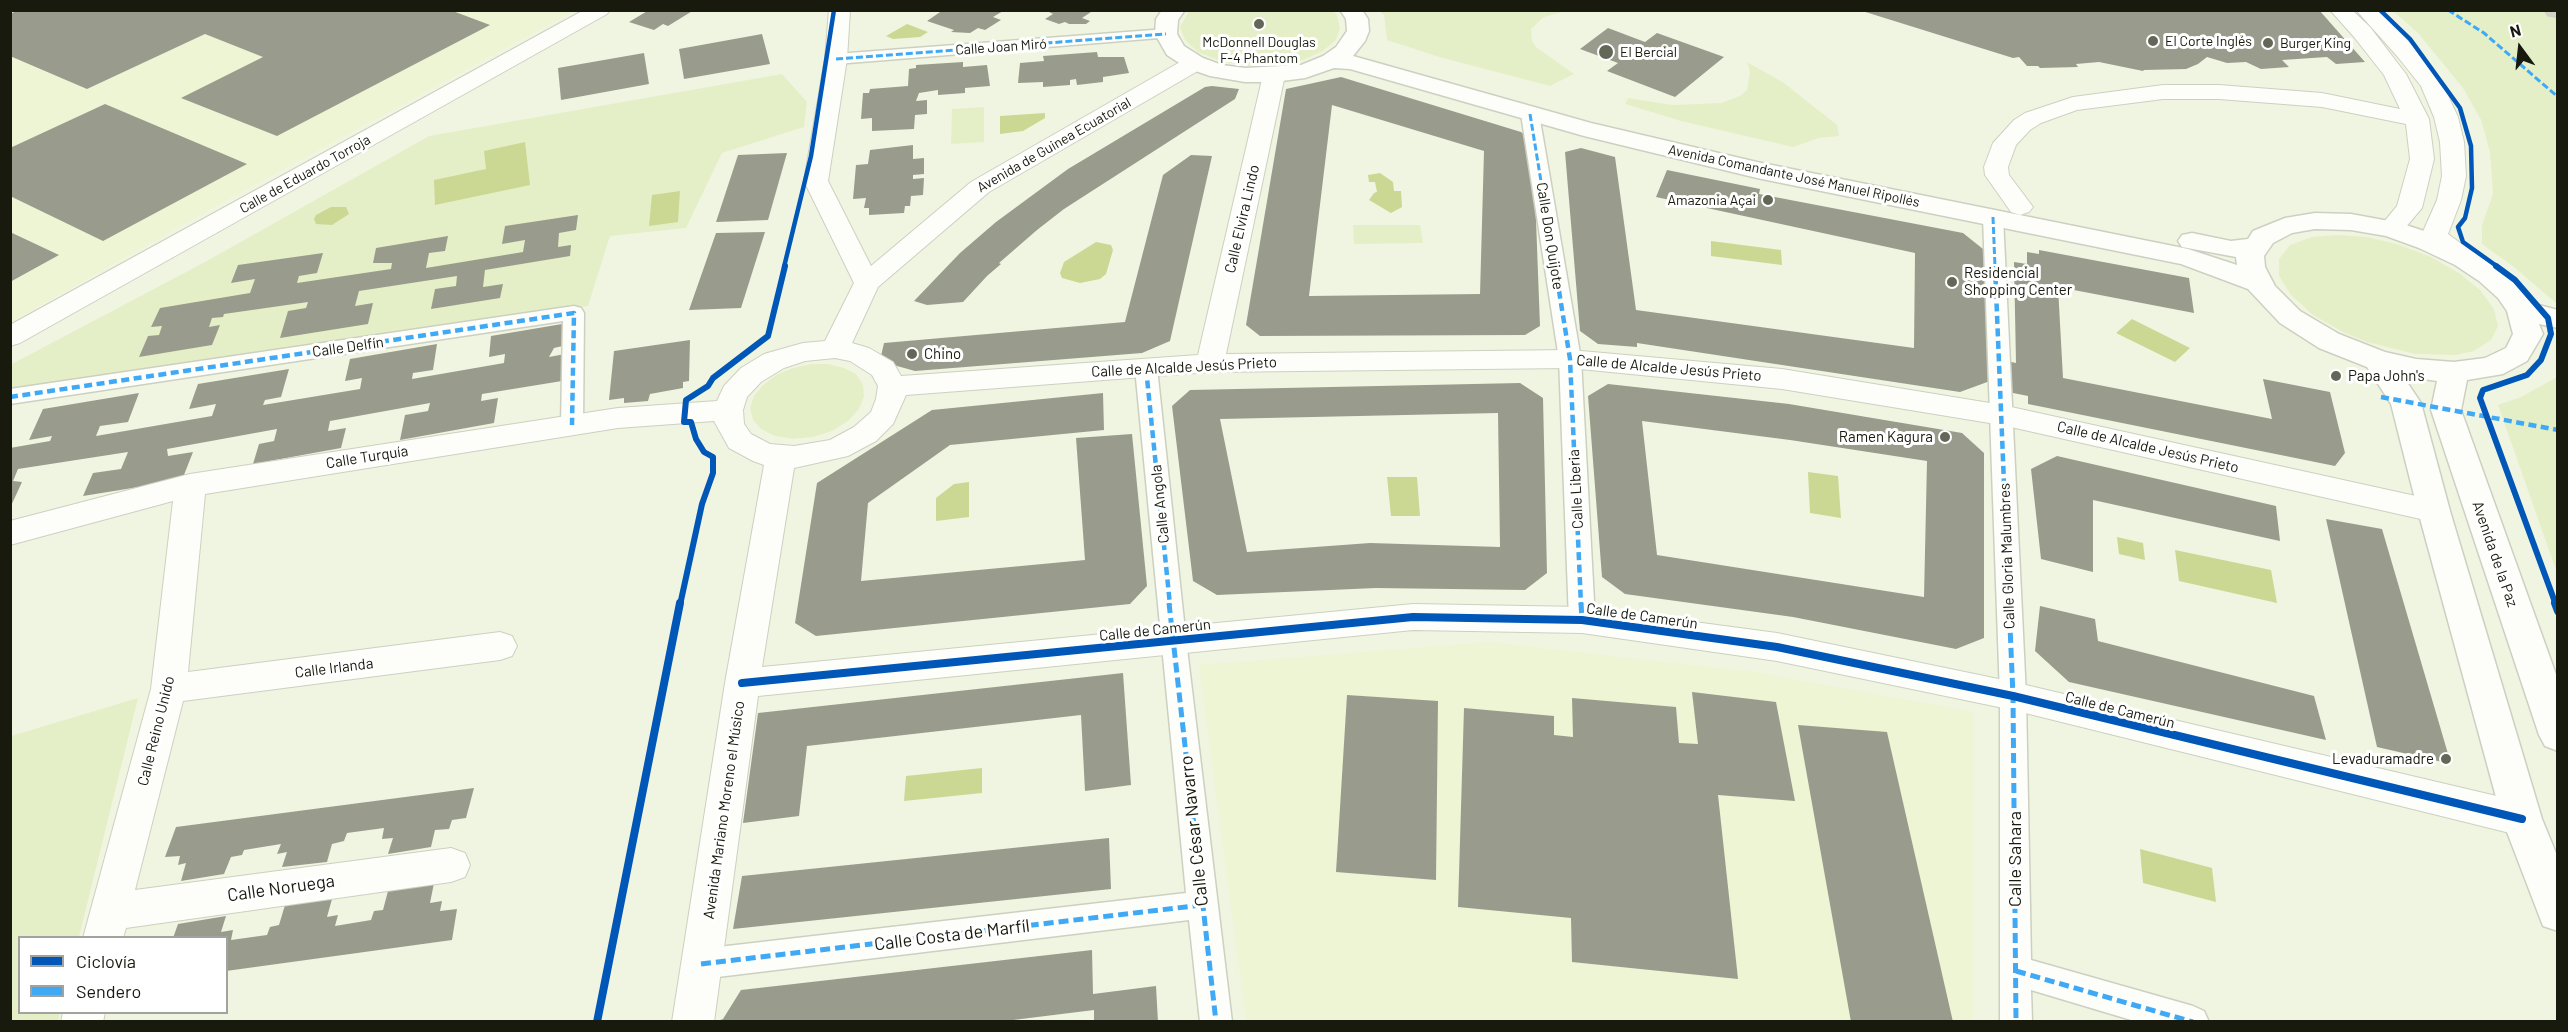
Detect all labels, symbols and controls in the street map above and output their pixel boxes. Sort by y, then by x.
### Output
marker: McDonnell Douglas F-4 Phantom [1252,17,1266,31]
north arrow [2490,18,2550,78]
text: N [2508,20,2523,41]
place label: El Corte Inglés [2165,33,2252,49]
place label: McDonnell Douglas F-4 Phantom [1202,34,1316,66]
marker: El Corte Inglés [2146,34,2160,48]
street label: Calle Joan Miró [955,35,1047,59]
place label: Burger King [2280,35,2351,51]
marker: Burger King [2261,36,2275,50]
marker: El Bercial [1597,43,1615,61]
place label: El Bercial [1620,44,1677,60]
street label: Avenida de Guinea Ecuatorial [974,94,1134,196]
street label: Calle de Eduardo Torroja [237,131,373,217]
street label: Avenida Comandante José Manuel Ripollés [1667,141,1921,211]
street label: Calle Elvira Lindo [1221,163,1263,275]
street label: Calle Don Quijote [1533,181,1567,291]
place label: Amazonia Açai [1668,192,1756,208]
marker: Amazonia Açai [1761,193,1775,207]
place label: Residencial Shopping Center [1964,264,2072,299]
marker: Residencial Shopping Center [1945,275,1959,289]
street label: Calle Delfín [311,333,385,361]
place label: Chino [924,345,961,363]
marker: Chino [905,347,919,361]
street label: Calle de Alcalde Jesús Prieto [1576,351,1762,385]
street label: Calle de Alcalde Jesús Prieto [1091,353,1277,381]
place label: Papa John's [2348,367,2425,385]
marker: Papa John's [2329,369,2343,383]
street label: Calle de Alcalde Jesús Prieto [2055,417,2241,477]
place label: Ramen Kagura [1839,428,1933,446]
marker: Ramen Kagura [1938,430,1952,444]
street label: Calle Turquía [325,442,409,472]
street label: Calle Liberia [1565,449,1587,529]
street label: Calle Angola [1147,464,1173,544]
street label: Calle Gloria Malumbres [1995,483,2019,629]
street label: Avenida de la Paz [2468,499,2522,609]
street label: Calle de Camerún [1585,599,1699,633]
street label: Calle de Camerún [1098,615,1212,645]
street label: Calle Irlanda [294,654,374,682]
street label: Calle Reino Unido [134,674,178,788]
street label: Calle de Camerún [2063,688,2177,732]
street label: Avenida Mariano Moreno el Músico [700,700,748,920]
place label: Levaduramadre [2332,750,2434,768]
marker: Levaduramadre [2439,752,2453,766]
street label: Calle César Navarro [1175,755,1213,907]
street label: Calle Sahara [2004,811,2026,907]
street label: Calle Noruega [226,870,336,906]
street label: Calle Costa de Marfíl [873,915,1031,955]
legend [18,936,228,1014]
text: Ciclovía [76,950,136,972]
text: Sendero [76,980,141,1002]

